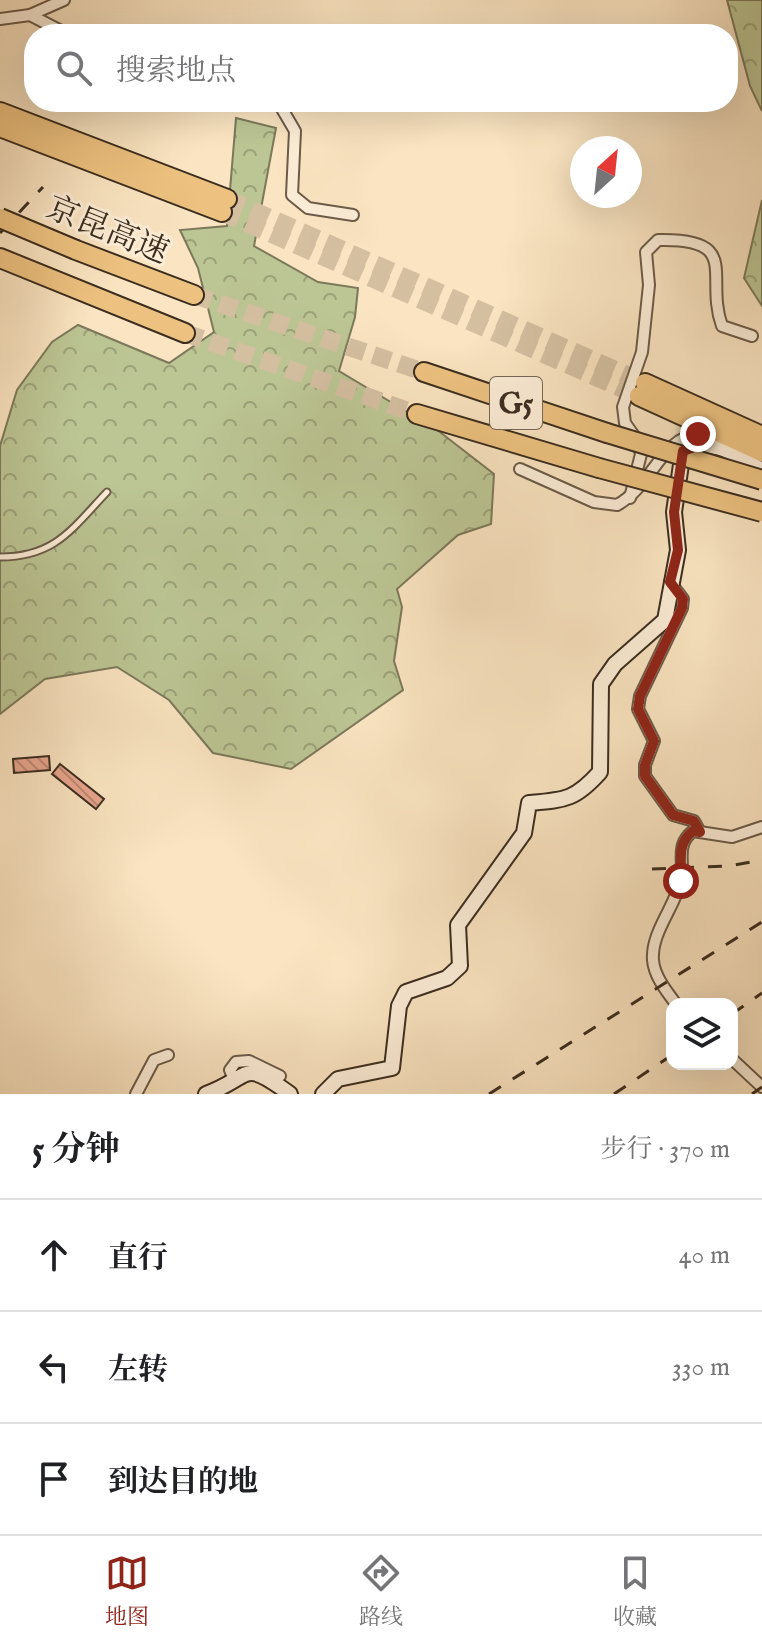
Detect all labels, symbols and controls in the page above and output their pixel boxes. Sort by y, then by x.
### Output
search box [24,24,738,112]
icon: search [52,46,96,90]
text: 搜索地点 [116,53,236,91]
north arrow [570,136,642,208]
street label: 京昆高速 [40,188,174,274]
road number: G5 [490,377,542,429]
route end [680,416,716,452]
route start [663,863,699,899]
map controls [666,998,738,1070]
button: layers [666,998,738,1070]
text: 5 分钟 [32,1129,120,1172]
text: 步行 · 370 m [601,1133,730,1166]
icon: ahead [32,1233,76,1277]
text: 40 m [679,1239,730,1272]
text: 直行 [108,1240,168,1278]
icon: left [32,1345,76,1389]
text: 330 m [672,1351,730,1384]
text: 左转 [108,1352,168,1390]
icon: arrive [32,1457,76,1501]
text: 到达目的地 [108,1464,258,1502]
tab: 地图 [105,1551,149,1632]
tab: 路线 [359,1551,403,1632]
tab: 收藏 [613,1551,657,1632]

